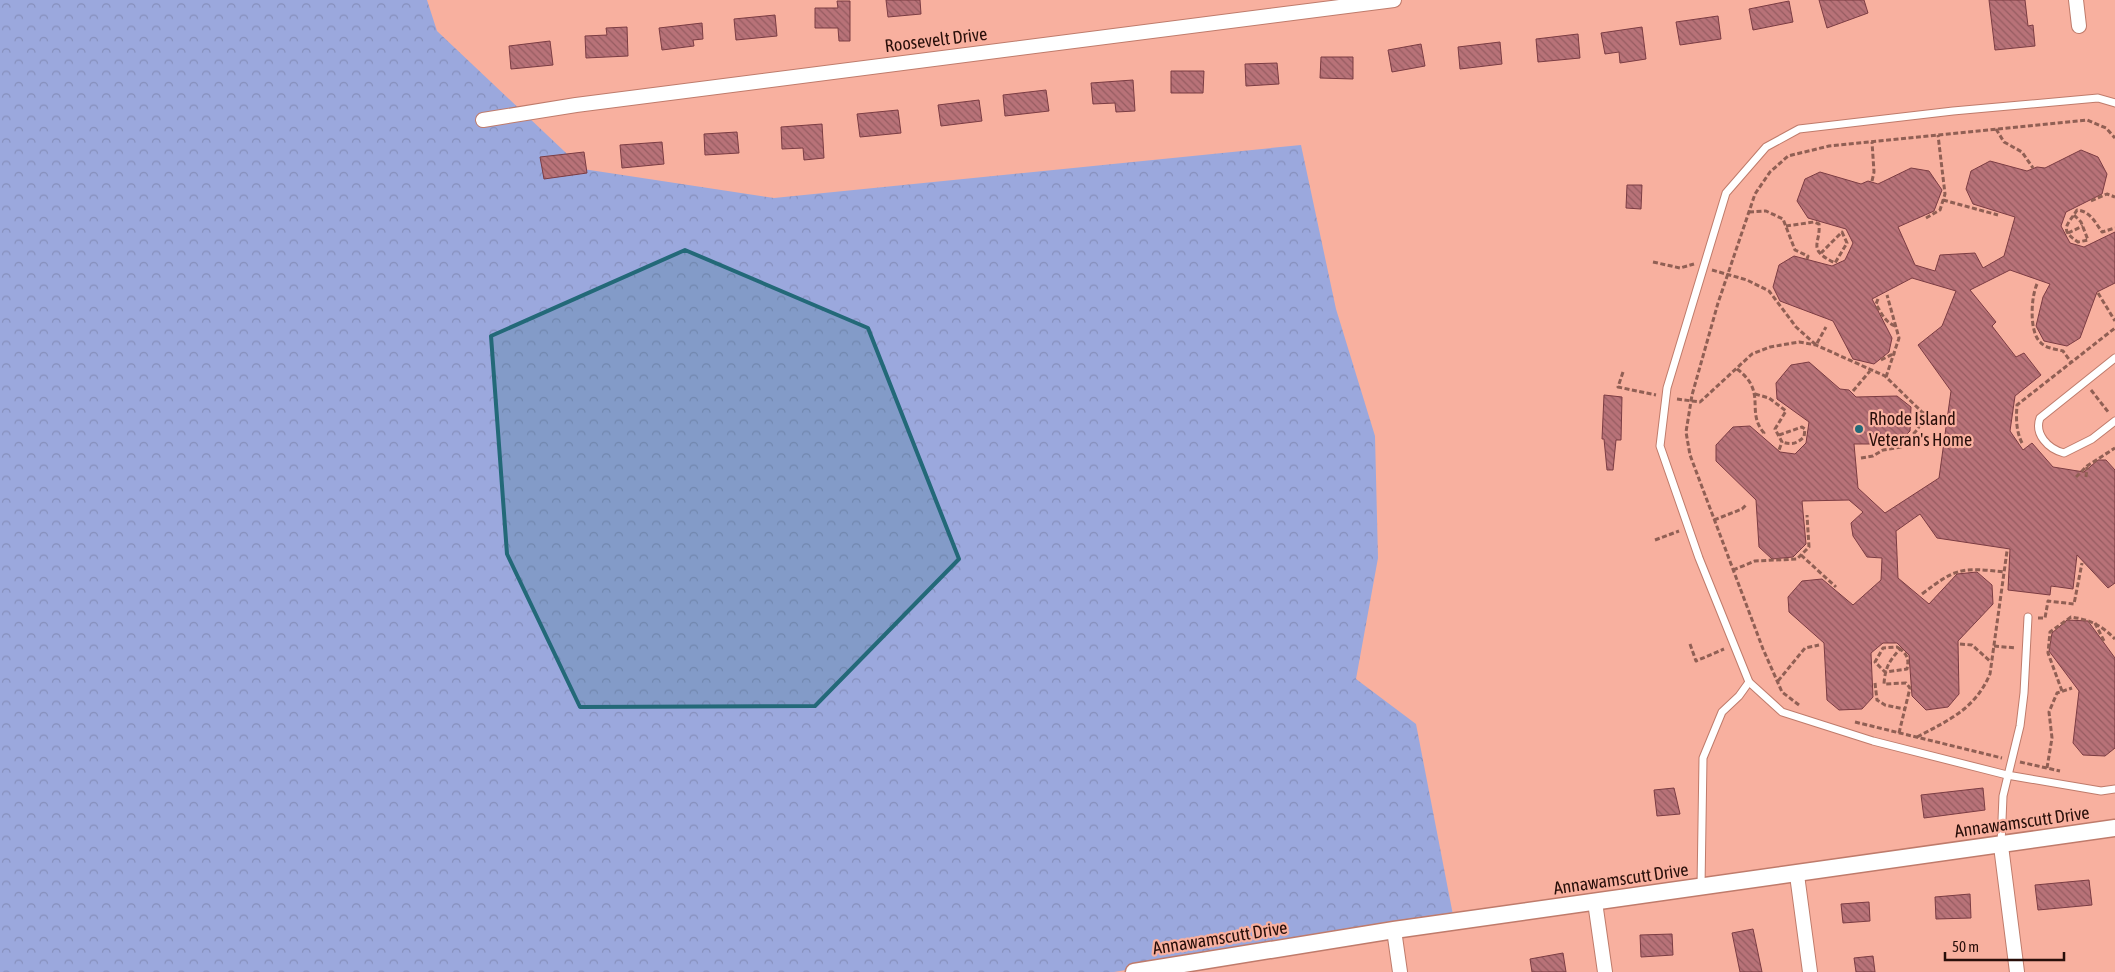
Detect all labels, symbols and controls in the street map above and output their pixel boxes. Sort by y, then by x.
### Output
street label: Roosevelt Drive [884,23,988,56]
place label: Rhode Island Veteran's Home [1869,408,1972,450]
marker: Rhode Island Veteran's Home [1853,423,1865,435]
street label: Annawamscutt Drive [1953,802,2091,841]
street label: Annawamscutt Drive [1552,859,1690,898]
street label: Annawamscutt Drive [1151,916,1289,959]
scale bar [1945,930,2064,962]
text: 50 m [1952,938,1979,955]

